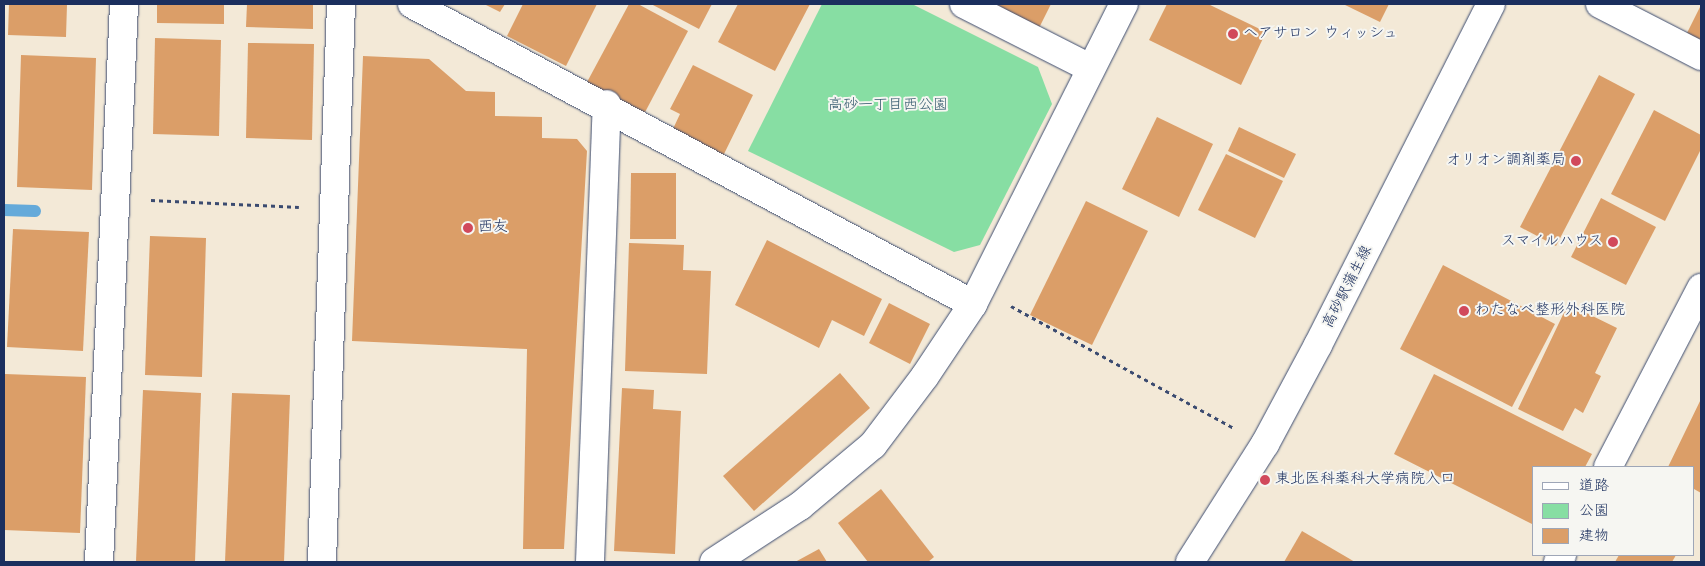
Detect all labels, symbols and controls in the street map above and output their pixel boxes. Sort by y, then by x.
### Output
place label: ヘアサロン ウィッシュ [1243,25,1399,43]
marker: ヘアサロン ウィッシュ [1227,28,1239,40]
park label: 高砂一丁目西公園 [828,97,948,115]
place label: オリオン調剤薬局 [1446,152,1566,170]
marker: オリオン調剤薬局 [1570,155,1582,167]
place label: 西友 [478,219,508,237]
marker: 西友 [462,222,474,234]
place label: スマイルハウス [1498,233,1603,251]
marker: スマイルハウス [1607,236,1619,248]
street label: 高砂駅蒲生線 [1320,243,1376,331]
place label: わたなべ整形外科医院 [1475,302,1625,320]
marker: わたなべ整形外科医院 [1457,304,1471,318]
legend [1532,466,1695,556]
place label: 東北医科薬科大学病院入口 [1275,471,1455,489]
marker: 東北医科薬科大学病院入口 [1259,474,1271,486]
text: 道路 [1579,474,1609,498]
text: 公園 [1579,499,1609,523]
text: 建物 [1579,524,1609,548]

